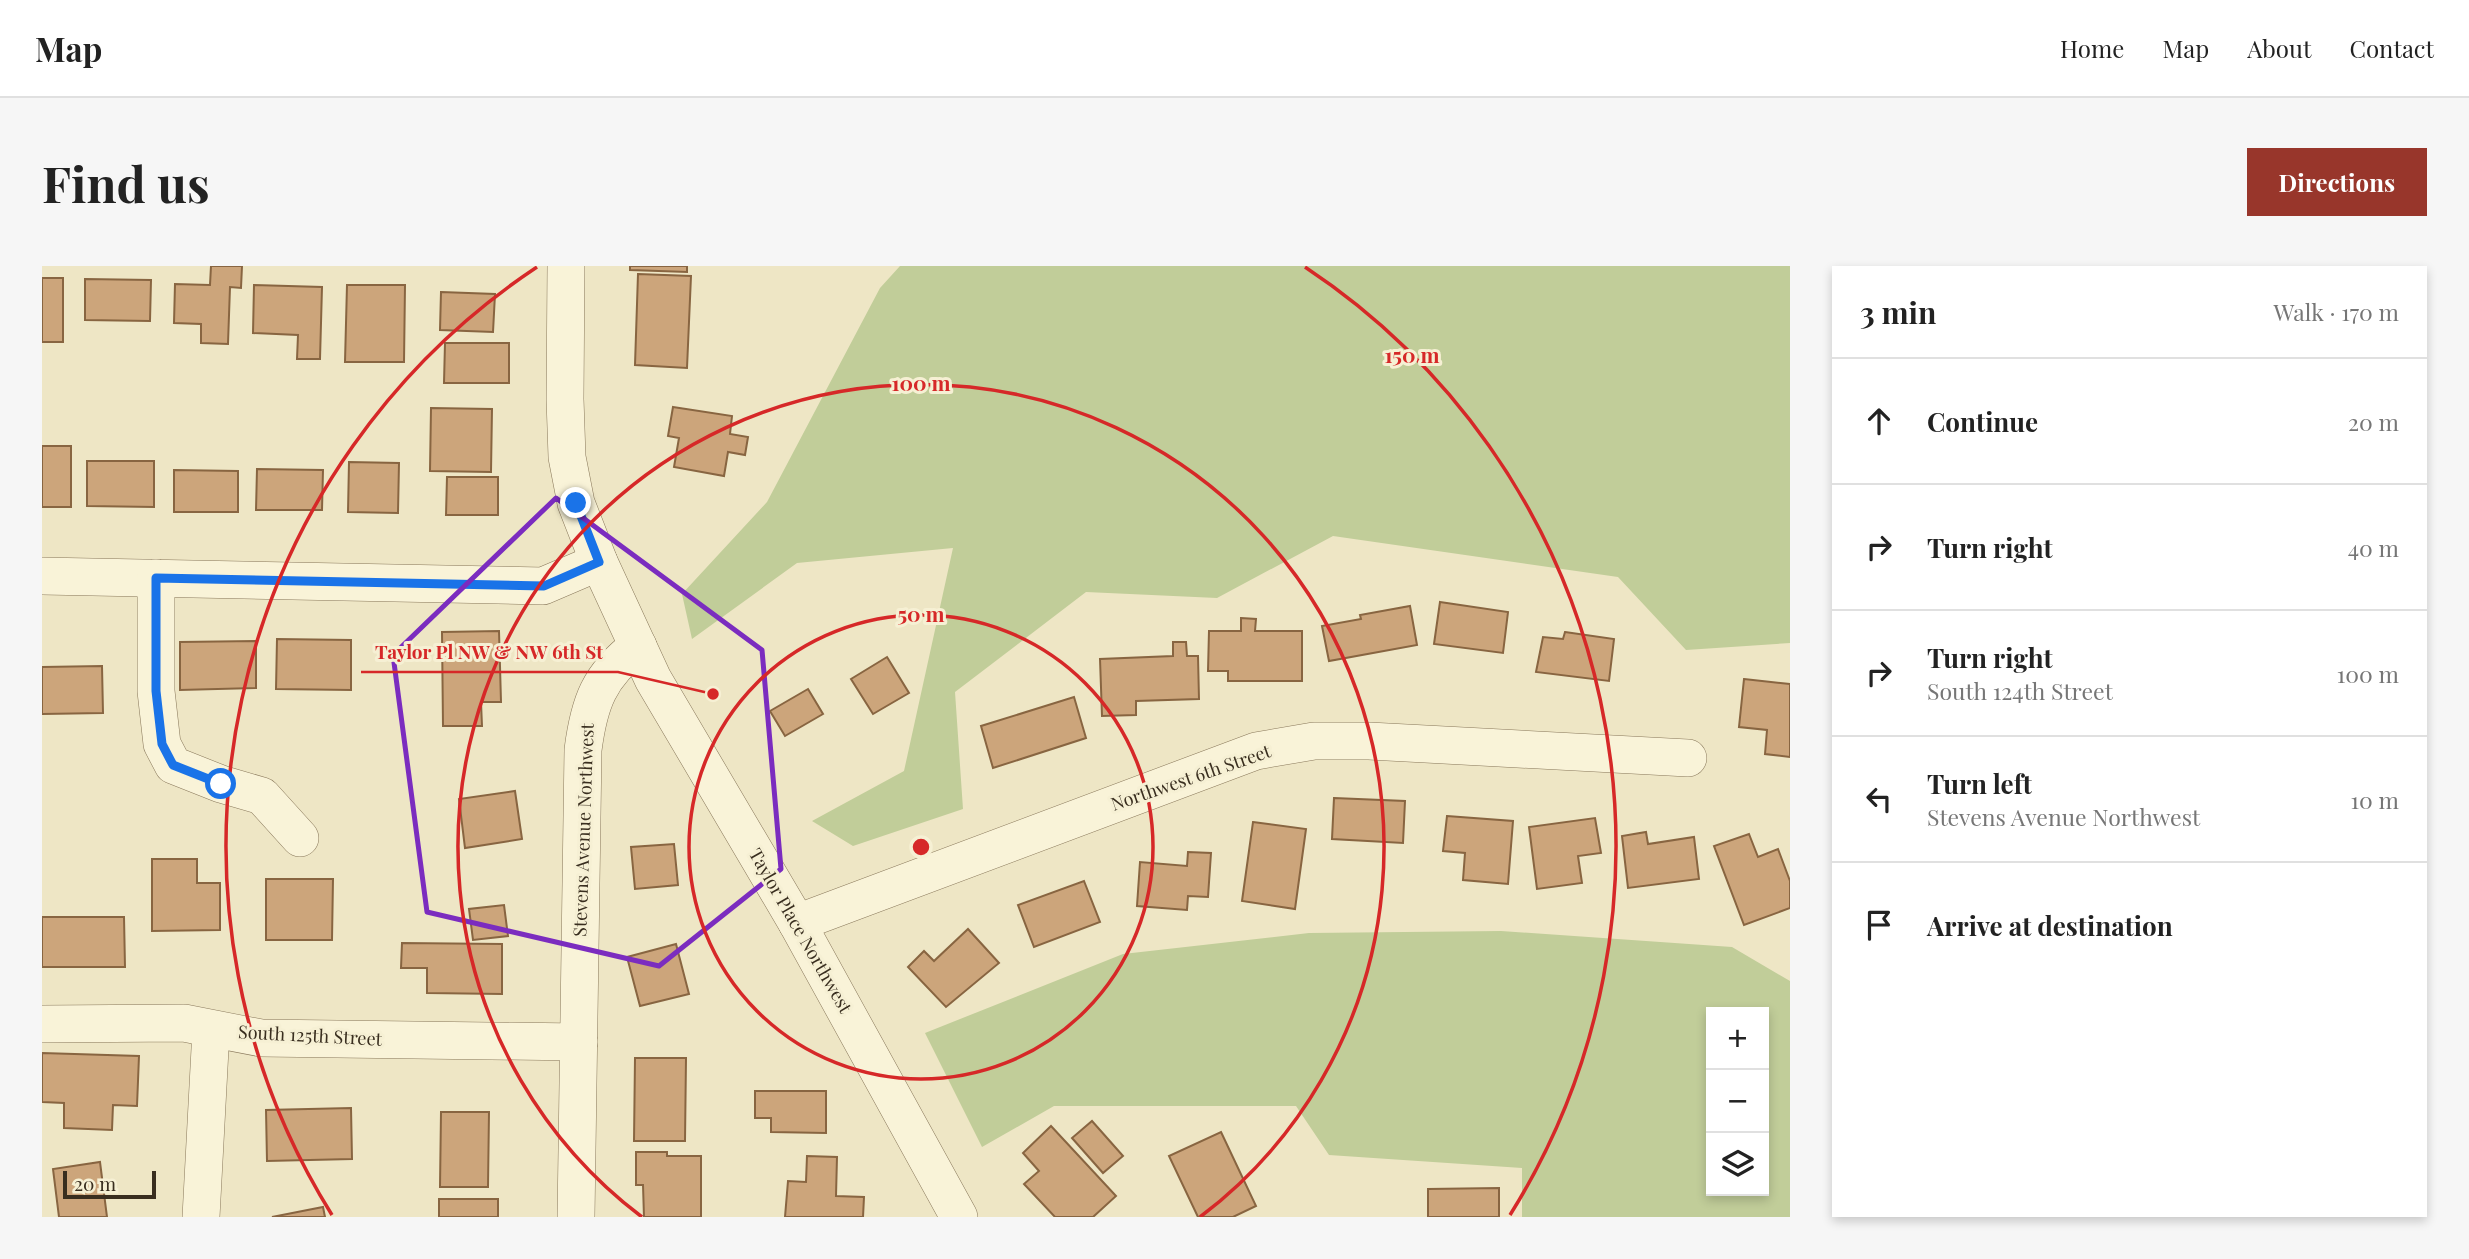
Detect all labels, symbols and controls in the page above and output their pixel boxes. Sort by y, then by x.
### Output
text: Map [35,26,102,70]
text: Home [2060,32,2124,64]
text: Map [2162,32,2209,64]
text: About [2247,32,2311,64]
text: Contact [2349,32,2434,64]
button: Directions [2247,148,2427,216]
text: Find us [42,150,210,215]
text: 3 min [1860,292,1936,332]
text: Walk · 170 m [2274,296,2399,327]
text: 150 m [1385,340,1439,368]
text: 100 m [891,368,951,396]
icon: ahead [1860,402,1898,440]
text: Continue [1927,404,2038,439]
text: 20 m [2348,406,2399,437]
route end [560,487,591,518]
icon: right [1860,528,1898,566]
text: Turn right [1927,530,2053,565]
text: 40 m [2348,532,2399,563]
text: 50 m [897,599,945,627]
callout: Taylor Pl NW & NW 6th St [361,632,618,672]
text: Taylor Pl NW & NW 6th St [375,638,603,664]
text: Turn right [1927,640,2053,675]
icon: right [1860,654,1898,692]
text: 100 m [2337,658,2399,689]
text: South 124th Street [1927,675,2113,706]
street label: Stevens Avenue Northwest [567,722,599,937]
street label: Northwest 6th Street [1108,738,1274,816]
text: Turn left [1927,766,2032,801]
route start [205,768,236,799]
icon: left [1860,780,1898,818]
text: 10 m [2351,784,2399,815]
text: Stevens Avenue Northwest [1927,801,2200,832]
centre of rings [909,835,933,859]
street label: Taylor Place Northwest [744,844,858,1018]
icon: arrive [1860,906,1898,944]
text: Arrive at destination [1927,908,2173,943]
map controls [1706,1007,1769,1196]
button: + [1706,1007,1769,1070]
street label: South 125th Street [238,1019,383,1051]
button: − [1706,1070,1769,1133]
button: layers [1706,1133,1769,1196]
scale bar [63,1168,156,1200]
text: 20 m [74,1170,116,1196]

